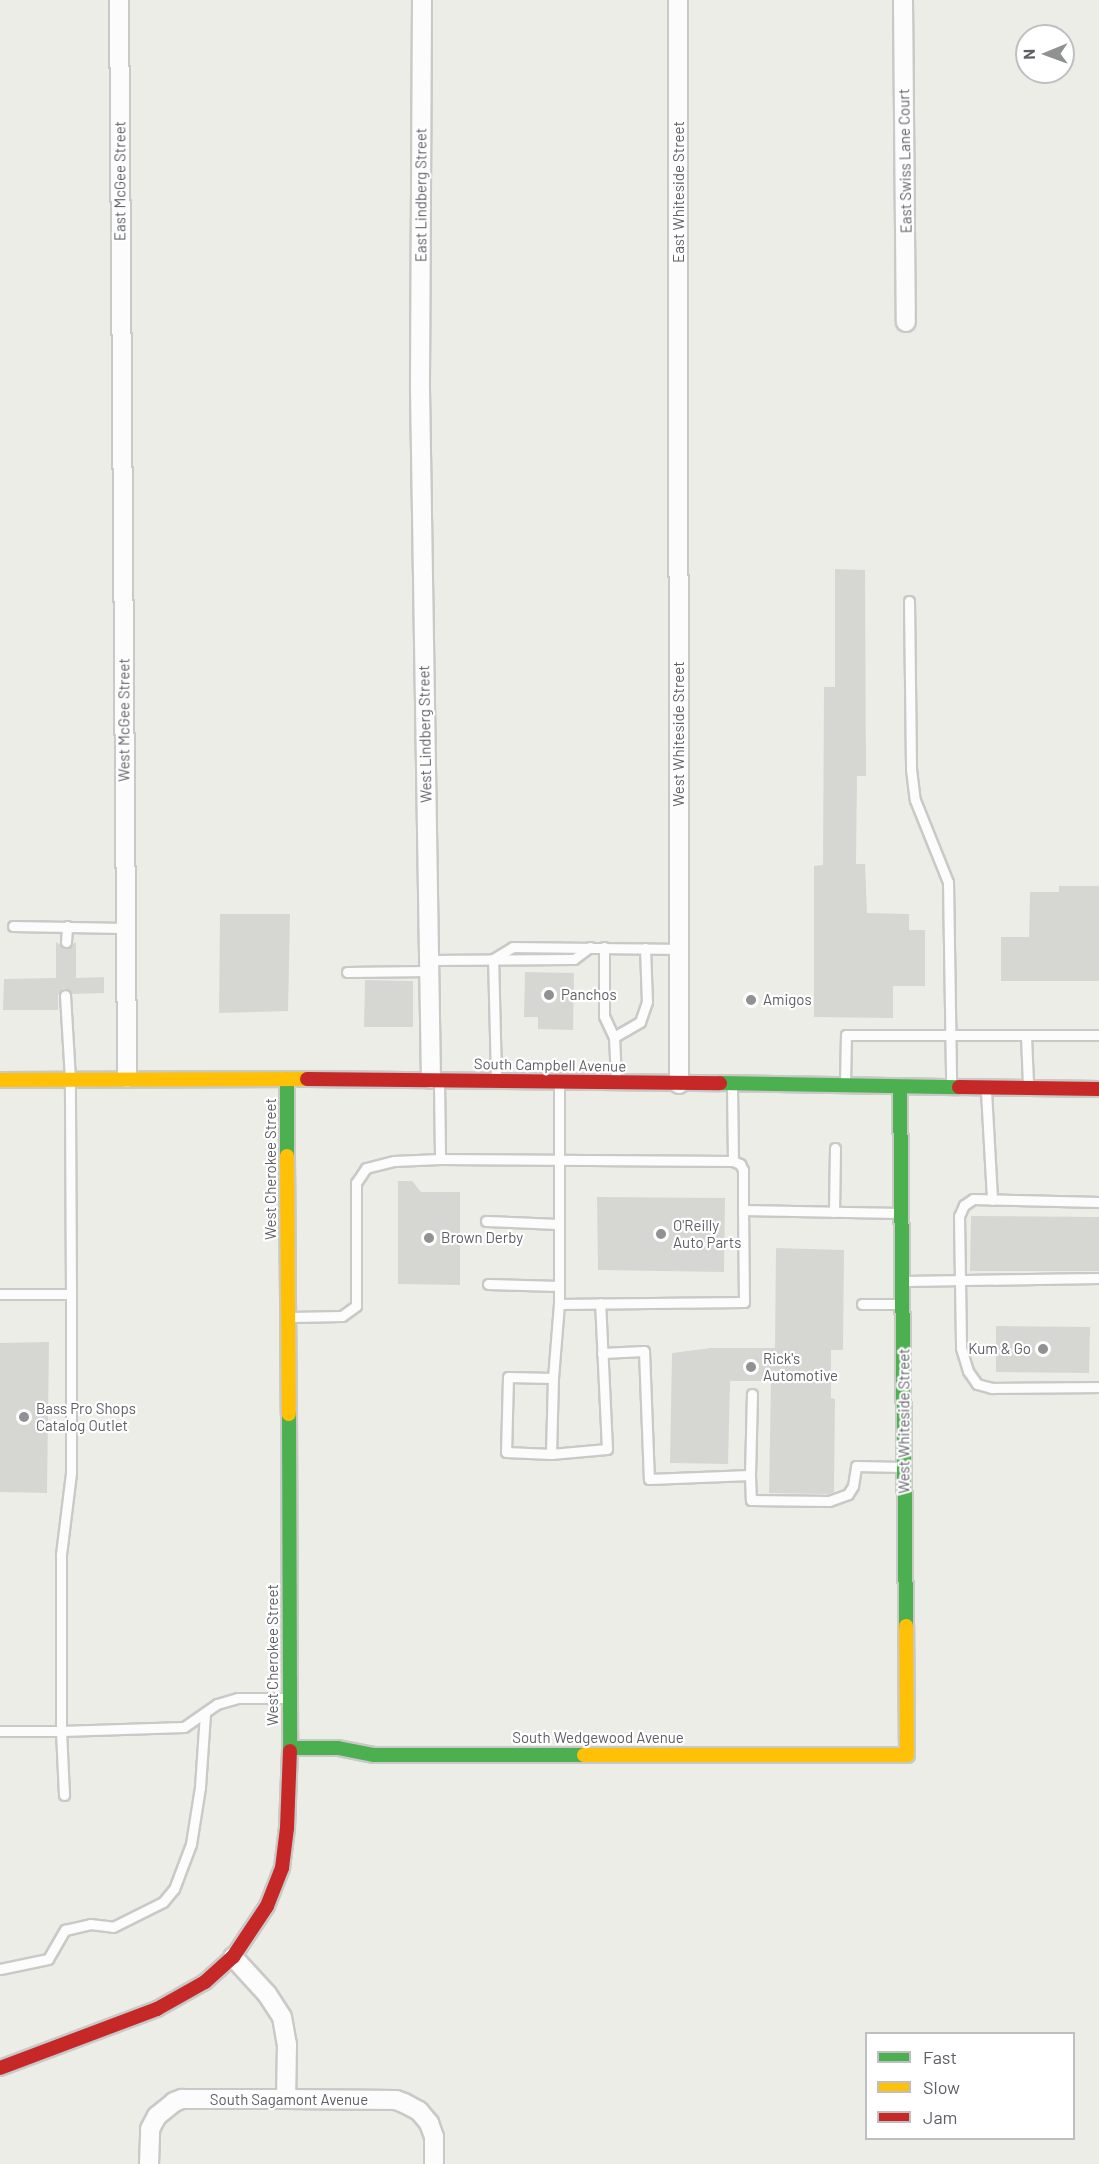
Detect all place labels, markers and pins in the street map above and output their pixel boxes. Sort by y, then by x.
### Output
place label: Panchos [561,986,617,1004]
marker: Panchos [542,988,556,1002]
place label: Amigos [763,991,812,1009]
marker: Amigos [744,993,758,1007]
place label: O'Reilly Auto Parts [673,1216,741,1251]
marker: O'Reilly Auto Parts [654,1227,668,1241]
place label: Brown Derby [441,1229,523,1247]
marker: Brown Derby [422,1231,436,1245]
place label: Kum & Go [968,1340,1031,1358]
marker: Kum & Go [1036,1342,1050,1356]
place label: Rick's Automotive [763,1349,838,1384]
marker: Rick's Automotive [744,1360,758,1374]
place label: Bass Pro Shops Catalog Outlet [36,1399,136,1434]
marker: Bass Pro Shops Catalog Outlet [17,1410,31,1424]

